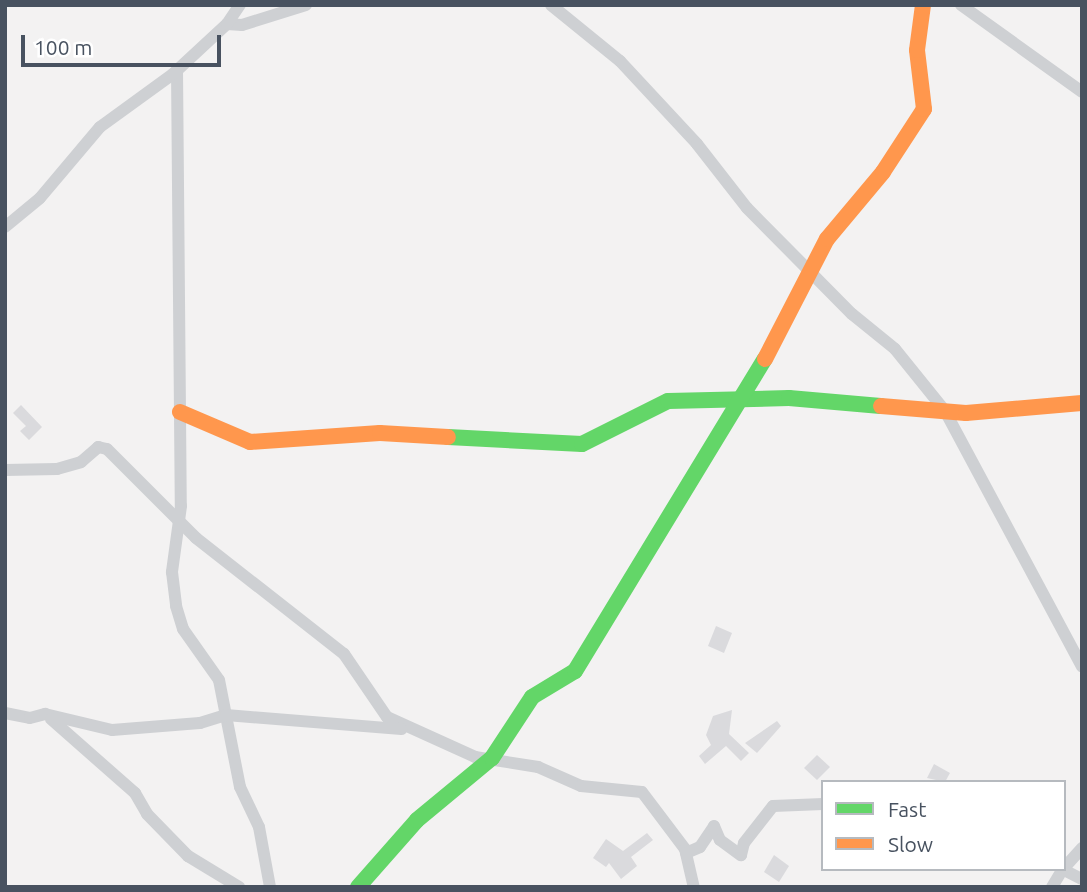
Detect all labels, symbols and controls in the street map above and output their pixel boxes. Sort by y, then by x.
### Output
scale bar [24,21,224,65]
text: 100 m [34,35,92,59]
legend [821,780,1066,871]
text: Fast [888,797,926,821]
text: Slow [888,832,933,856]

